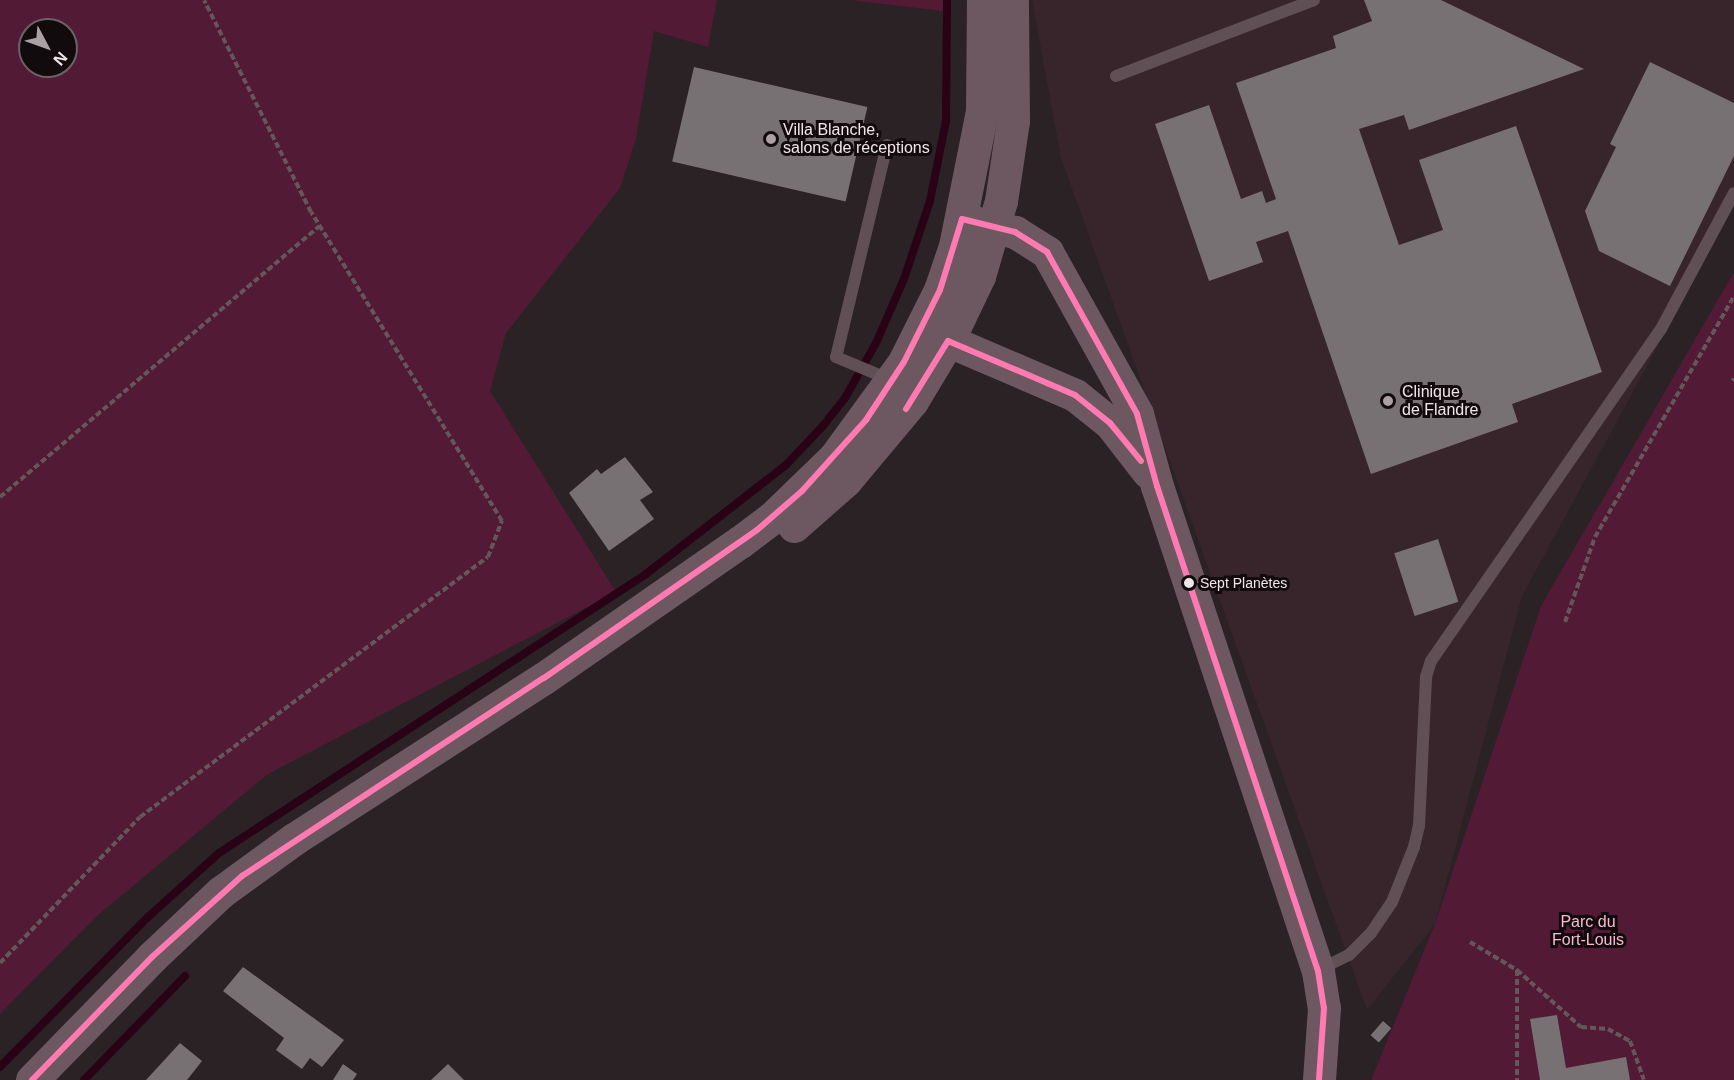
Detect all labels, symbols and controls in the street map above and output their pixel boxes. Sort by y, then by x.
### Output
north arrow [18,18,78,78]
text: N [50,49,71,69]
place label: Villa Blanche, salons de réceptions [783,120,930,158]
marker: Villa Blanche, salons de réceptions [764,132,778,146]
place label: Clinique de Flandre [1402,382,1478,420]
marker: Clinique de Flandre [1379,392,1397,410]
place label: Sept Planètes [1200,575,1287,591]
marker: Sept Planètes [1183,577,1195,589]
park label: Parc du Fort-Louis [1552,912,1624,950]

